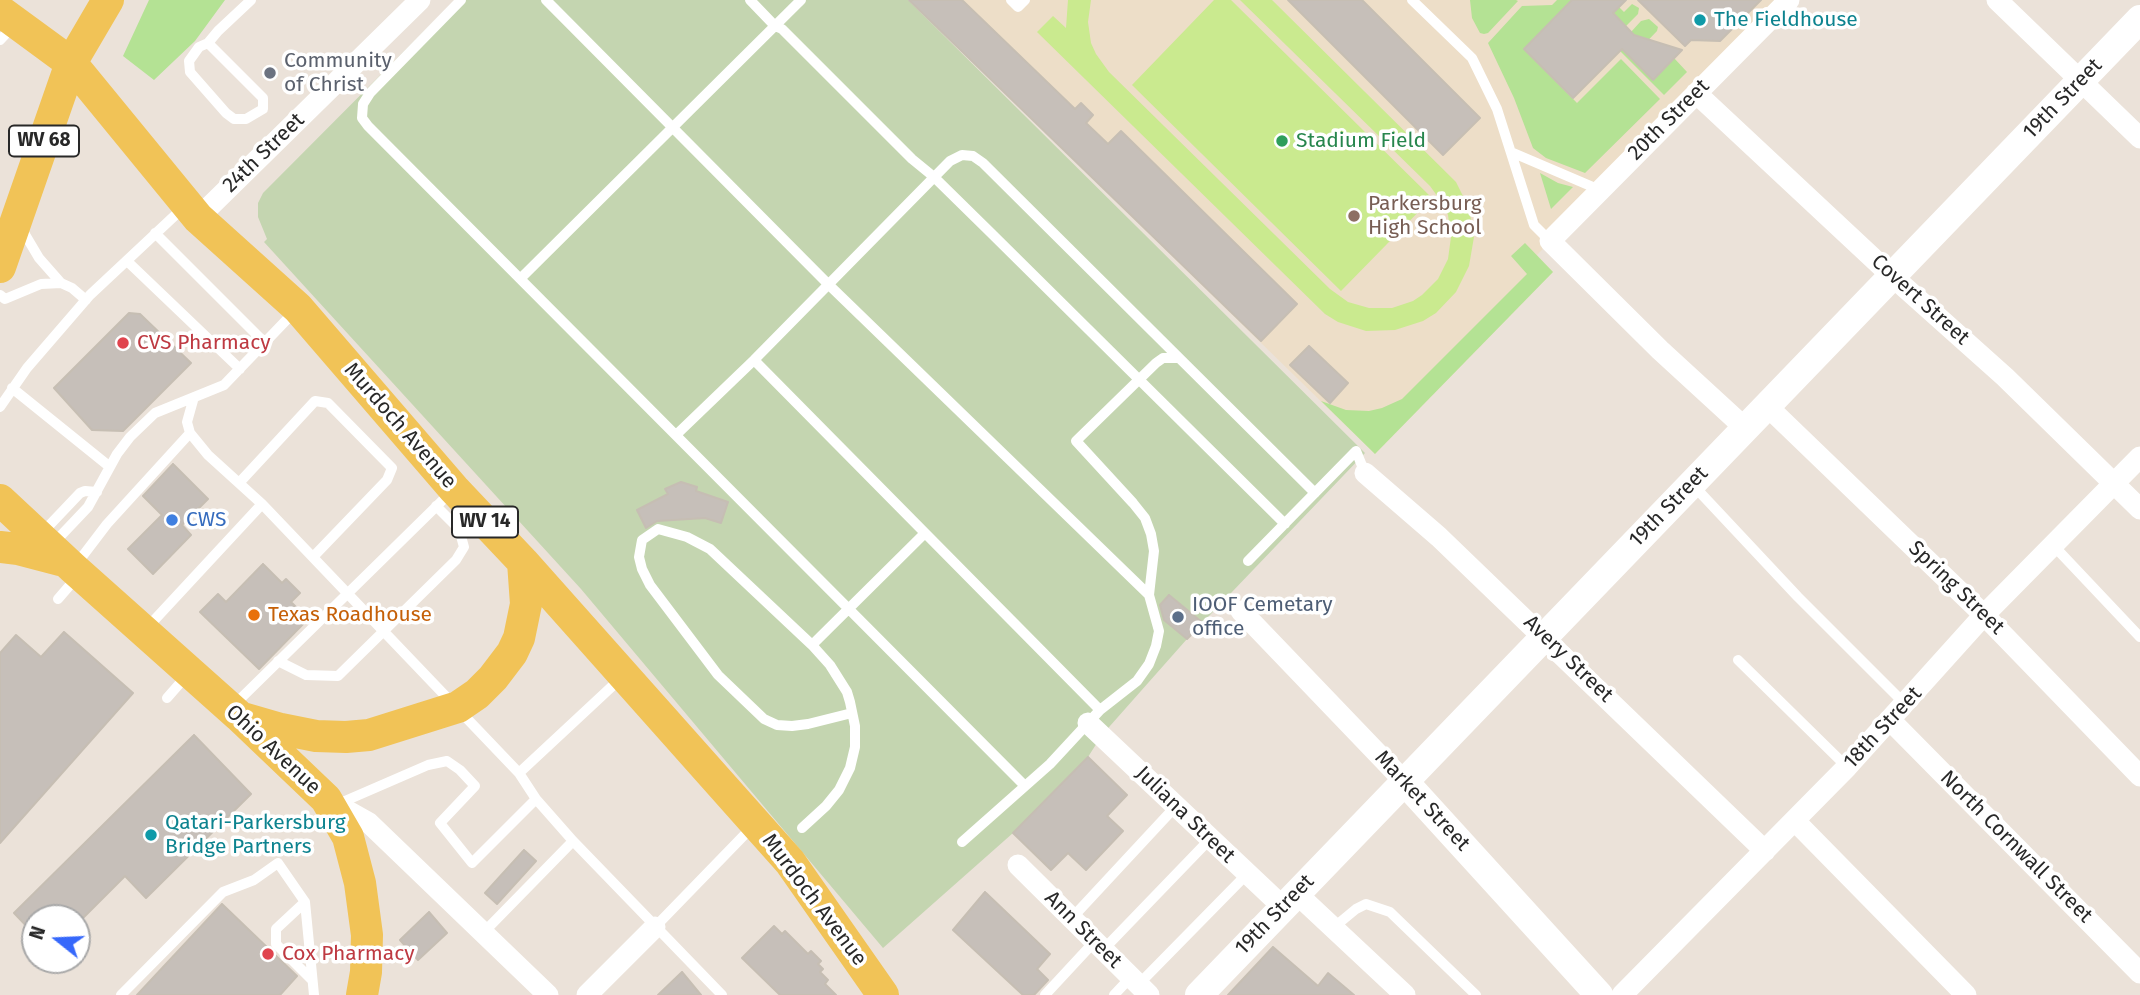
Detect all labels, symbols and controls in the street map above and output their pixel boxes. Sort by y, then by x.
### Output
place label: The Fieldhouse [1714,7,1858,33]
marker: The Fieldhouse [1692,12,1708,28]
place label: Community of Christ [284,48,392,98]
street label: 19th Street [2018,53,2108,145]
marker: Community of Christ [262,65,278,81]
street label: 20th Street [1623,74,1715,166]
street label: 24th Street [218,108,310,198]
road number: WV 68 [9,125,79,156]
place label: Stadium Field [1296,128,1426,154]
marker: Stadium Field [1274,133,1290,149]
place label: Parkersburg High School [1368,191,1482,241]
marker: Parkersburg High School [1346,208,1362,224]
street label: Covert Street [1866,249,1974,351]
place label: CVS Pharmacy [137,330,271,356]
marker: CVS Pharmacy [115,335,131,351]
street label: Murdoch Avenue [339,358,461,494]
street label: 19th Street [1624,461,1714,553]
road number: WV 14 [452,506,518,538]
place label: CWS [186,507,226,533]
marker: CWS [164,512,180,528]
street label: Spring Street [1903,536,2009,640]
place label: IOOF Cemetary office [1192,592,1333,642]
place label: Texas Roadhouse [268,602,432,628]
marker: Texas Roadhouse [246,607,262,623]
marker: IOOF Cemetary office [1170,609,1186,625]
street label: Avery Street [1518,610,1618,708]
street label: 18th Street [1839,682,1927,774]
street label: Ohio Avenue [220,700,326,800]
street label: Market Street [1369,746,1475,856]
street label: Juliana Street [1130,761,1240,869]
street label: North Cornwall Street [1935,766,2097,928]
place label: Qatari-Parkersburg Bridge Partners [165,810,346,860]
marker: Qatari-Parkersburg Bridge Partners [143,827,159,843]
street label: Murdoch Avenue [756,829,872,971]
street label: 19th Street [1230,869,1320,961]
street label: Ann Street [1039,886,1127,974]
north arrow [21,904,91,974]
text: N [25,923,50,943]
place label: Cox Pharmacy [282,941,415,967]
marker: Cox Pharmacy [260,946,276,962]

